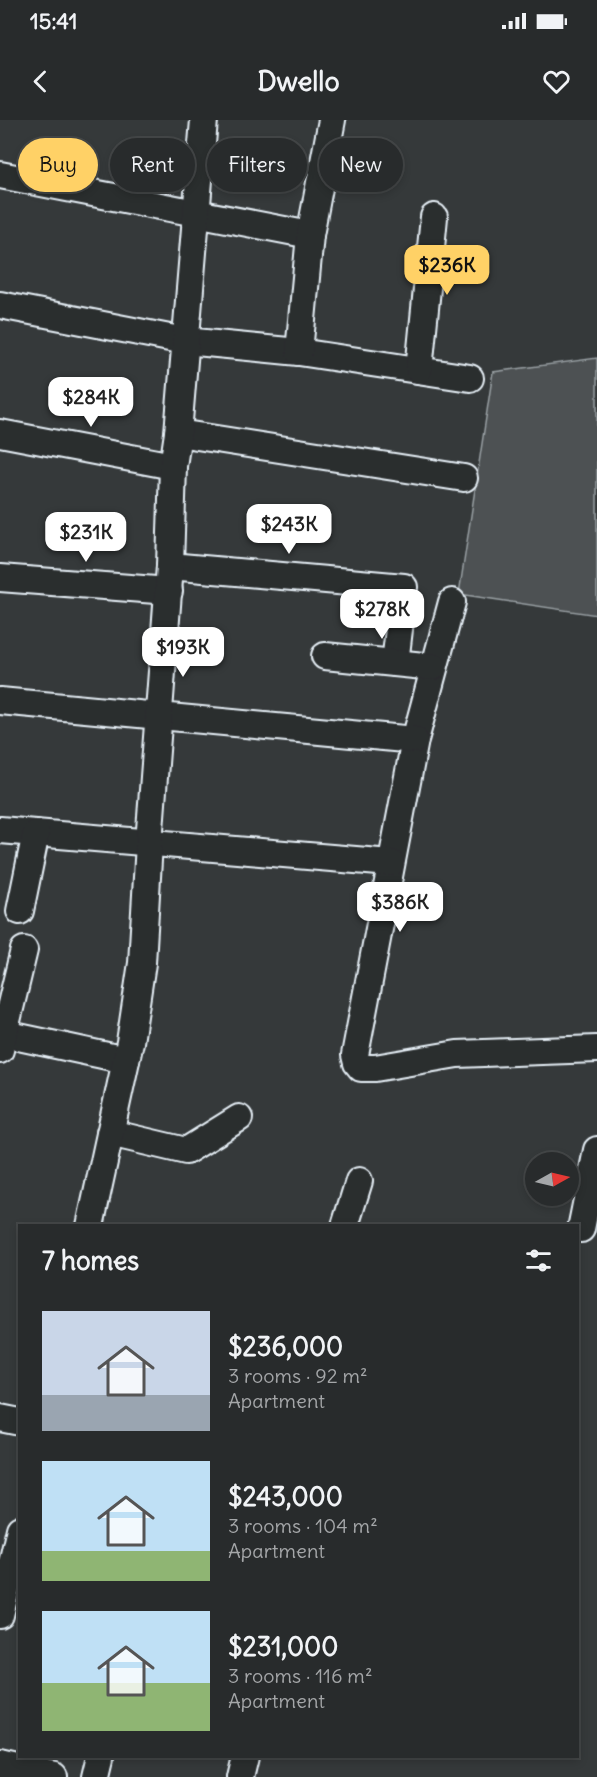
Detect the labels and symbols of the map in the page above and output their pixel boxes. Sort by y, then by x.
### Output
pin: $236K [405,245,489,296]
pin: $284K [49,377,133,428]
pin: $243K [247,504,331,555]
pin: $231K [44,512,128,563]
pin: $278K [340,589,424,640]
pin: $193K [141,627,225,678]
pin: $386K [358,882,442,933]
north arrow [525,1152,579,1206]

